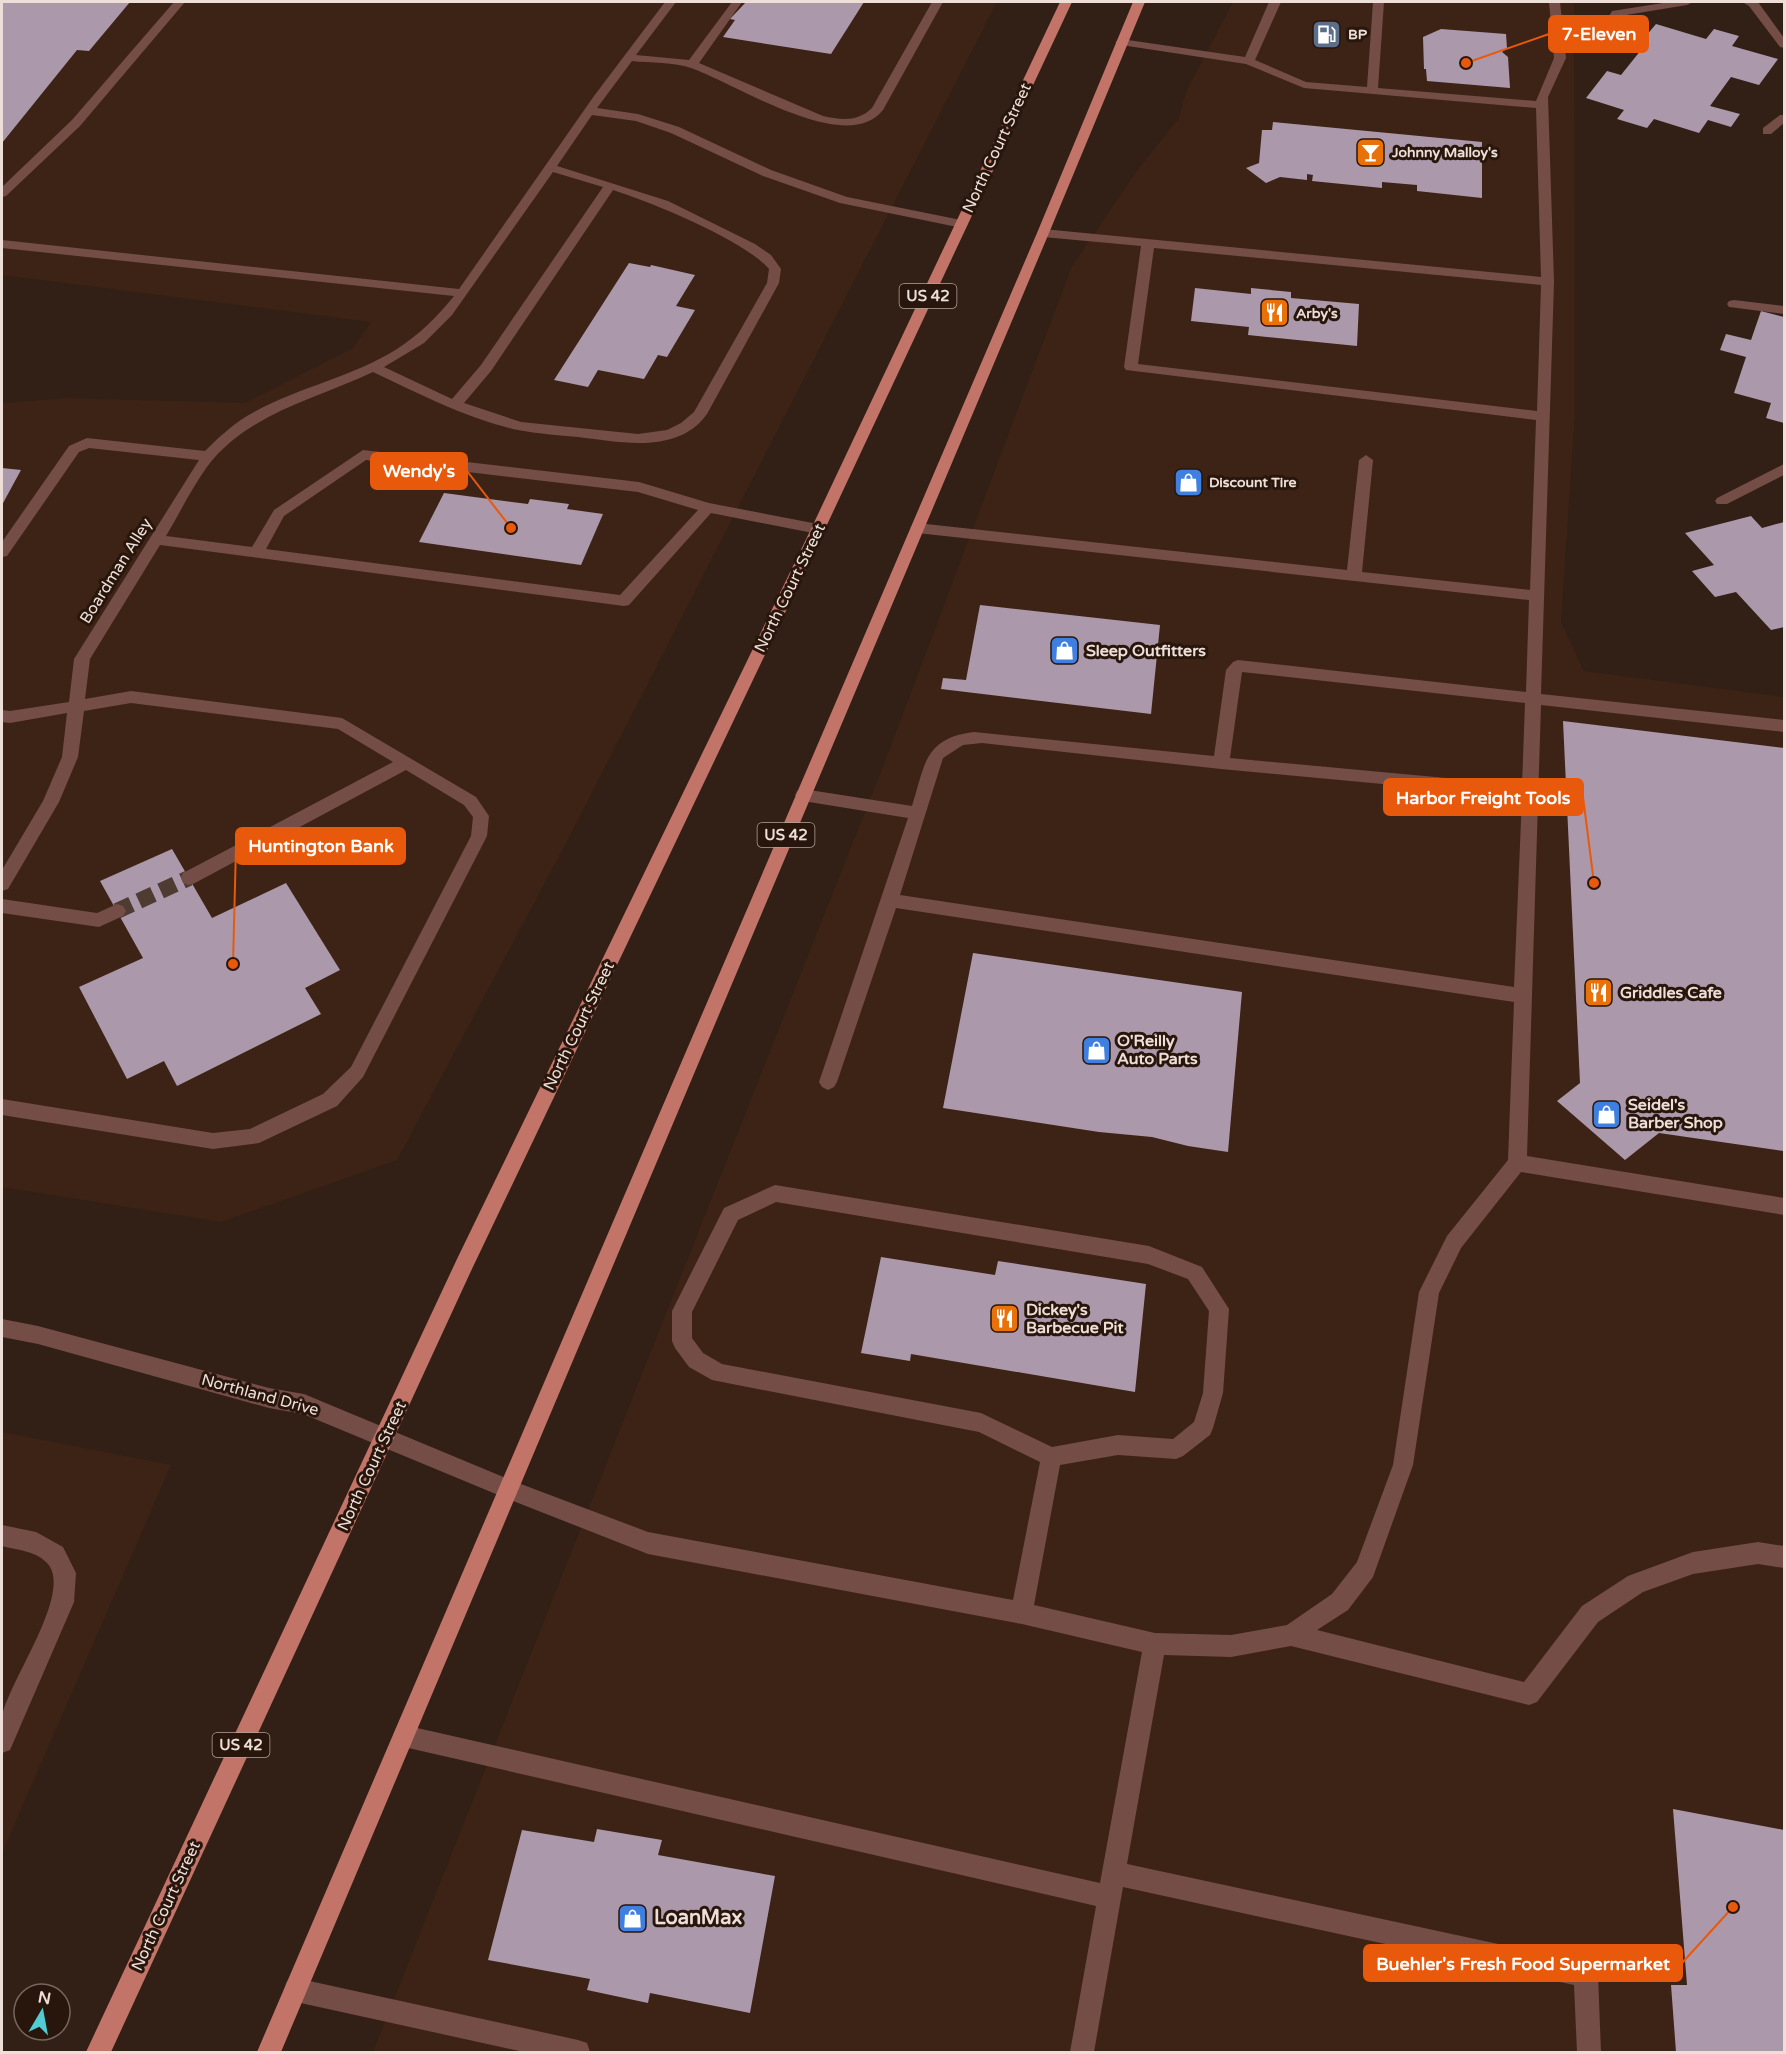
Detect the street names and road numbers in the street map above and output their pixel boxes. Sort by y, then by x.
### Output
street label: North Court Street [958,80,1036,216]
road number: US 42 [900,284,956,308]
street label: Boardman Alley [76,514,157,627]
street label: North Court Street [750,520,830,656]
road number: US 42 [758,823,814,847]
street label: North Court Street [539,958,619,1094]
street label: Northland Drive [199,1370,321,1420]
street label: North Court Street [333,1398,411,1534]
road number: US 42 [212,1733,270,1757]
street label: North Court Street [127,1838,205,1974]

